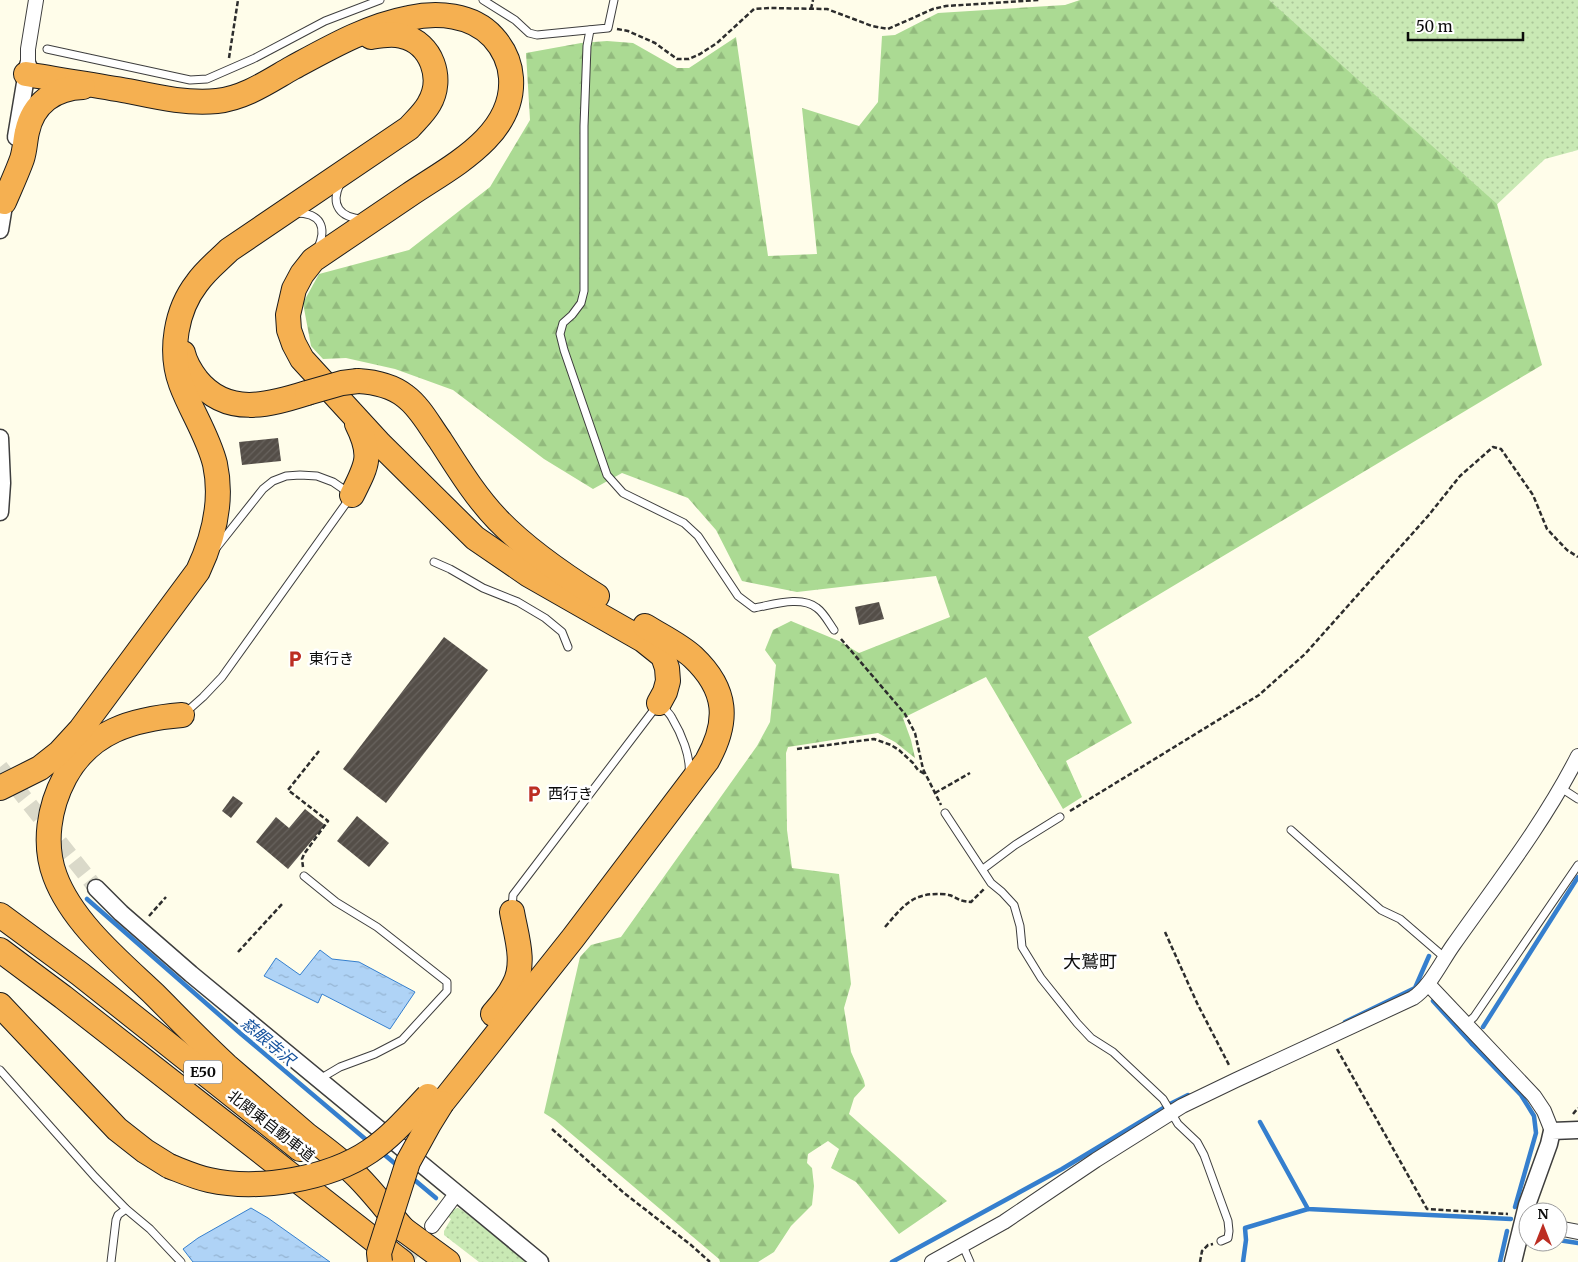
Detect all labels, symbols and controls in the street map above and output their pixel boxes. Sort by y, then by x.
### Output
scale bar [1408,10,1523,42]
text: 50 m [1416,17,1453,36]
parking icon: 東行き [285,649,305,669]
place label: 東行き [309,649,354,668]
parking icon: 西行き [524,784,544,804]
place label: 西行き [548,784,593,803]
district label: 大鷲町 [1063,950,1117,973]
water label: 慈眼寺沢 [237,1013,300,1071]
road number: E50 [184,1060,222,1084]
street label: 北関東自動車道 [224,1086,319,1165]
north arrow [1518,1202,1568,1252]
text: N [1537,1205,1549,1223]

